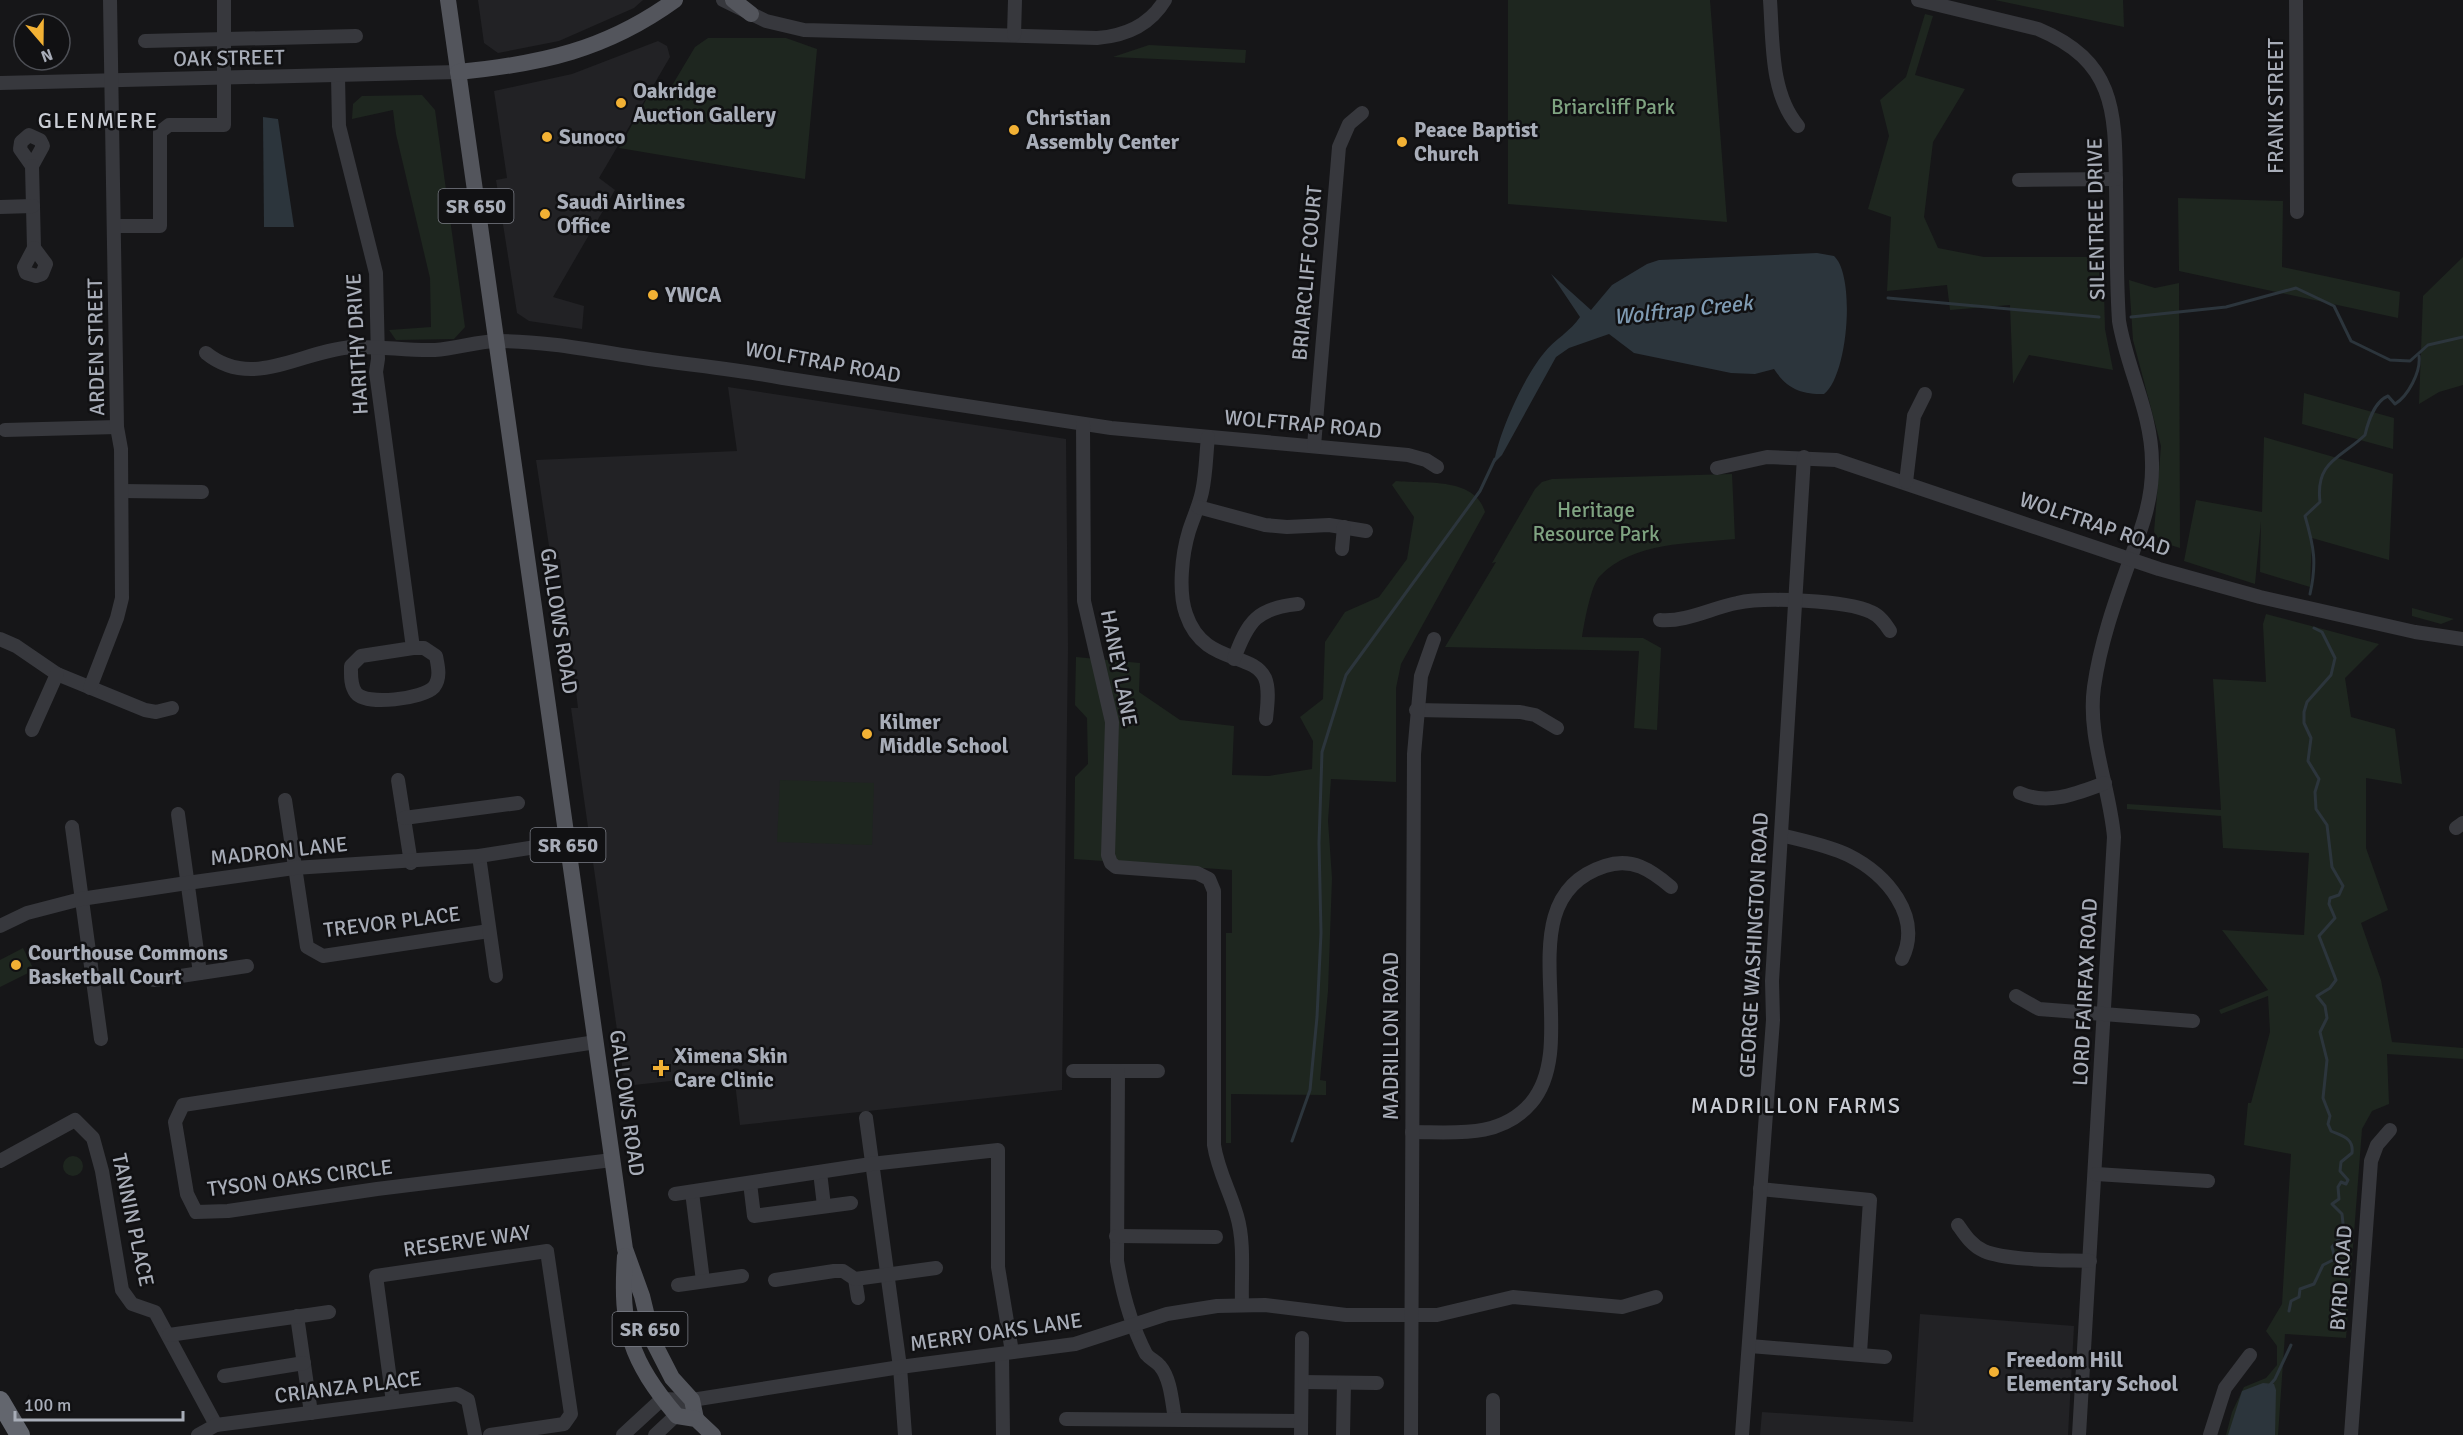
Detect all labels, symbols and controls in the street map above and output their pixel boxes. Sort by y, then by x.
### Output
north arrow [12,12,72,72]
street label: FRANK STREET [2263,37,2289,174]
text: N [38,44,55,66]
street label: OAK STREET [173,44,286,72]
place label: Oakridge Auction Gallery [633,78,776,128]
park label: Briarcliff Park [1551,94,1676,120]
marker: Oakridge Auction Gallery [614,96,628,110]
place label: Christian Assembly Center [1026,105,1180,155]
district label: GLENMERE [38,107,158,134]
place label: Peace Baptist Church [1414,117,1538,167]
marker: Christian Assembly Center [1007,123,1021,137]
place label: Sunoco [559,124,625,150]
marker: Sunoco [540,130,554,144]
marker: Peace Baptist Church [1395,135,1409,149]
street label: SILENTREE DRIVE [2082,138,2110,300]
street label: BRIARCLIFF COURT [1286,184,1328,362]
road number: SR 650 [438,189,514,223]
place label: Saudi Airlines Office [557,189,685,239]
marker: Saudi Airlines Office [538,207,552,221]
street label: HARITHY DRIVE [340,273,374,415]
street label: ARDEN STREET [82,277,110,416]
place label: YWCA [664,282,722,308]
marker: YWCA [646,288,660,302]
water label: Wolftrap Creek [1612,289,1756,330]
street label: WOLFTRAP ROAD [743,335,903,389]
street label: WOLFTRAP ROAD [1223,404,1383,444]
street label: WOLFTRAP ROAD [2016,486,2174,562]
park label: Heritage Resource Park [1532,497,1660,547]
street label: GALLOWS ROAD [535,546,583,696]
street label: HANEY LANE [1095,608,1143,728]
place label: Kilmer Middle School [879,709,1009,759]
marker: Kilmer Middle School [860,727,874,741]
street label: GEORGE WASHINGTON ROAD [1734,812,1774,1078]
road number: SR 650 [530,828,606,862]
street label: MADRON LANE [209,831,349,871]
street label: LORD FAIRFAX ROAD [2067,897,2103,1087]
street label: TREVOR PLACE [322,901,462,943]
place label: Courthouse Commons Basketball Court [28,940,228,990]
street label: MADRILLON ROAD [1378,952,1404,1120]
marker: Courthouse Commons Basketball Court [9,958,23,972]
street label: GALLOWS ROAD [604,1028,650,1178]
place label: Ximena Skin Care Clinic [674,1043,788,1093]
marker: Ximena Skin Care Clinic [652,1059,670,1077]
district label: MADRILLON FARMS [1691,1092,1901,1119]
street label: TANNIN PLACE [106,1151,160,1289]
street label: TYSON OAKS CIRCLE [206,1154,394,1202]
street label: RESERVE WAY [402,1219,533,1263]
street label: BYRD ROAD [2324,1224,2358,1332]
street label: MERRY OAKS LANE [908,1307,1084,1357]
road number: SR 650 [612,1312,688,1346]
place label: Freedom Hill Elementary School [2006,1347,2178,1397]
street label: CRIANZA PLACE [273,1365,423,1409]
marker: Freedom Hill Elementary School [1987,1365,2001,1379]
scale bar [15,1384,183,1422]
text: 100 m [24,1394,71,1416]

